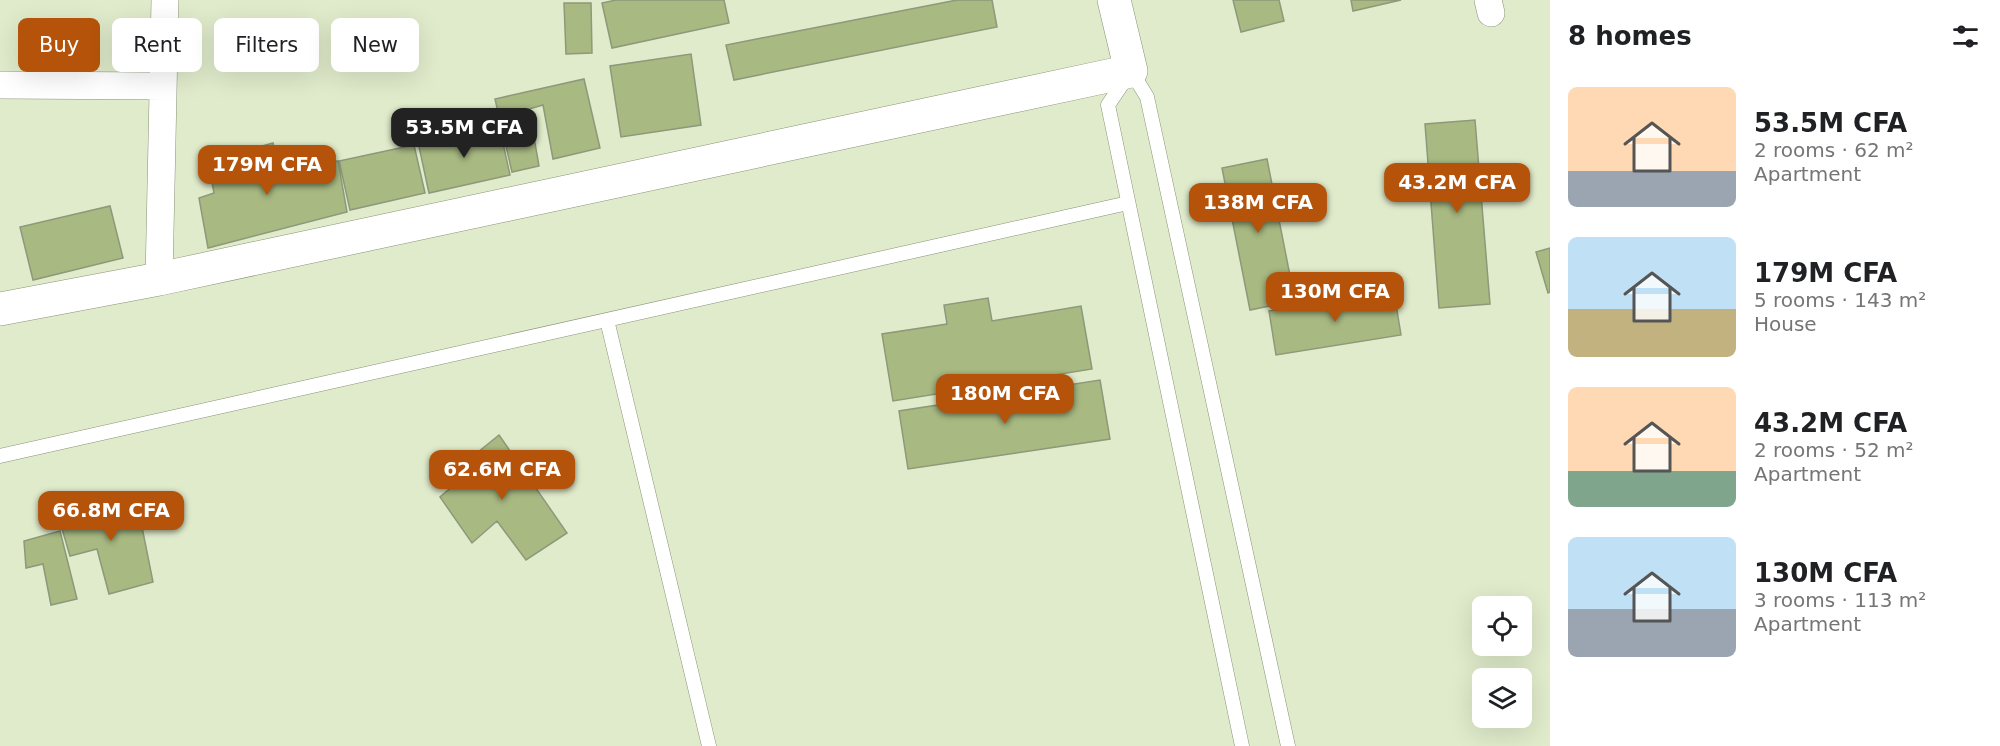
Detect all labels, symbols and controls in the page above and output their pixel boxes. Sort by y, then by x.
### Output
chip: Buy [18,18,100,72]
chip: Rent [112,18,202,72]
chip: Filters [214,18,319,72]
chip: New [331,18,419,72]
icon: filters [1949,20,1982,53]
text: 8 homes [1568,21,1692,51]
pin: 53.5M CFA [395,108,533,159]
text: 53.5M CFA [1754,108,1907,138]
icon: home [1616,111,1688,183]
text: 53.5M CFA [405,115,523,139]
text: 2 rooms · 62 m² [1754,138,1914,162]
pin: 179M CFA [205,145,329,196]
text: 179M CFA [212,152,322,176]
text: Apartment [1754,162,1861,186]
pin: 43.2M CFA [1388,163,1526,214]
text: 43.2M CFA [1398,170,1516,194]
pin: 138M CFA [1196,183,1320,234]
text: 138M CFA [1203,190,1313,214]
text: 179M CFA [1754,258,1897,288]
icon: home [1616,261,1688,333]
pin: 130M CFA [1273,272,1397,323]
text: 130M CFA [1280,279,1390,303]
text: 5 rooms · 143 m² [1754,288,1926,312]
text: House [1754,312,1817,336]
pin: 180M CFA [943,374,1067,425]
text: 180M CFA [950,381,1060,405]
text: 43.2M CFA [1754,408,1907,438]
icon: home [1616,411,1688,483]
text: 2 rooms · 52 m² [1754,438,1914,462]
pin: 62.6M CFA [433,450,571,501]
text: 62.6M CFA [443,457,561,481]
text: Apartment [1754,462,1861,486]
pin: 66.8M CFA [42,491,180,542]
text: 66.8M CFA [52,498,170,522]
text: 130M CFA [1754,558,1897,588]
icon: home [1616,561,1688,633]
text: 3 rooms · 113 m² [1754,588,1926,612]
map controls [1472,596,1532,728]
button: locate [1472,596,1532,656]
text: Apartment [1754,612,1861,636]
button: layers [1472,668,1532,728]

